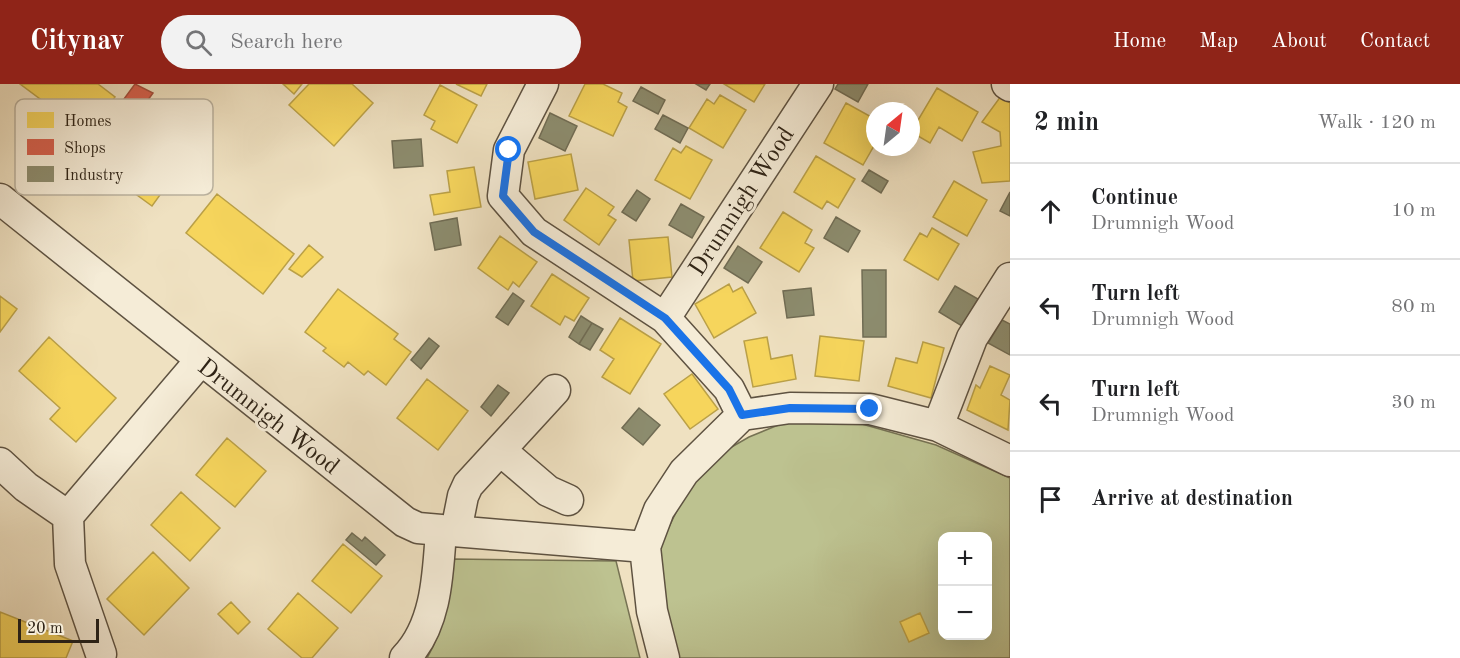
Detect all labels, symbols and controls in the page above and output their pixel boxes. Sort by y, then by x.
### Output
search box [161,15,581,69]
icon: search [182,26,215,59]
text: Citynav [30,28,125,56]
text: Search here [230,31,343,53]
text: Home [1113,31,1166,52]
text: Map [1199,31,1238,52]
text: About [1271,31,1327,52]
text: Contact [1360,31,1430,52]
legend [15,99,213,195]
north arrow [866,102,920,156]
text: 2 min [1034,110,1099,136]
text: Walk · 120 m [1317,113,1436,133]
text: Homes [64,114,112,130]
street label: Drumnigh Wood [686,123,800,281]
route start [495,136,521,162]
text: Shops [64,141,106,157]
text: Industry [64,168,124,184]
text: Continue [1091,187,1178,209]
icon: ahead [1034,195,1067,228]
text: 10 m [1391,201,1436,221]
text: Drumnigh Wood [1091,214,1235,234]
text: Turn left [1091,283,1180,305]
icon: left [1034,291,1067,324]
text: 80 m [1391,297,1436,317]
text: Drumnigh Wood [1091,310,1235,330]
street label: Drumnigh Wood [193,355,343,480]
text: Turn left [1091,379,1180,401]
icon: left [1034,387,1067,420]
text: 30 m [1391,393,1436,413]
route end [856,395,882,421]
text: Drumnigh Wood [1091,406,1235,426]
icon: arrive [1034,483,1067,516]
text: Arrive at destination [1091,488,1293,510]
map controls [938,532,992,640]
button: + [938,532,992,586]
button: − [938,586,992,640]
scale bar [18,616,99,644]
text: 20 m [27,621,63,637]

